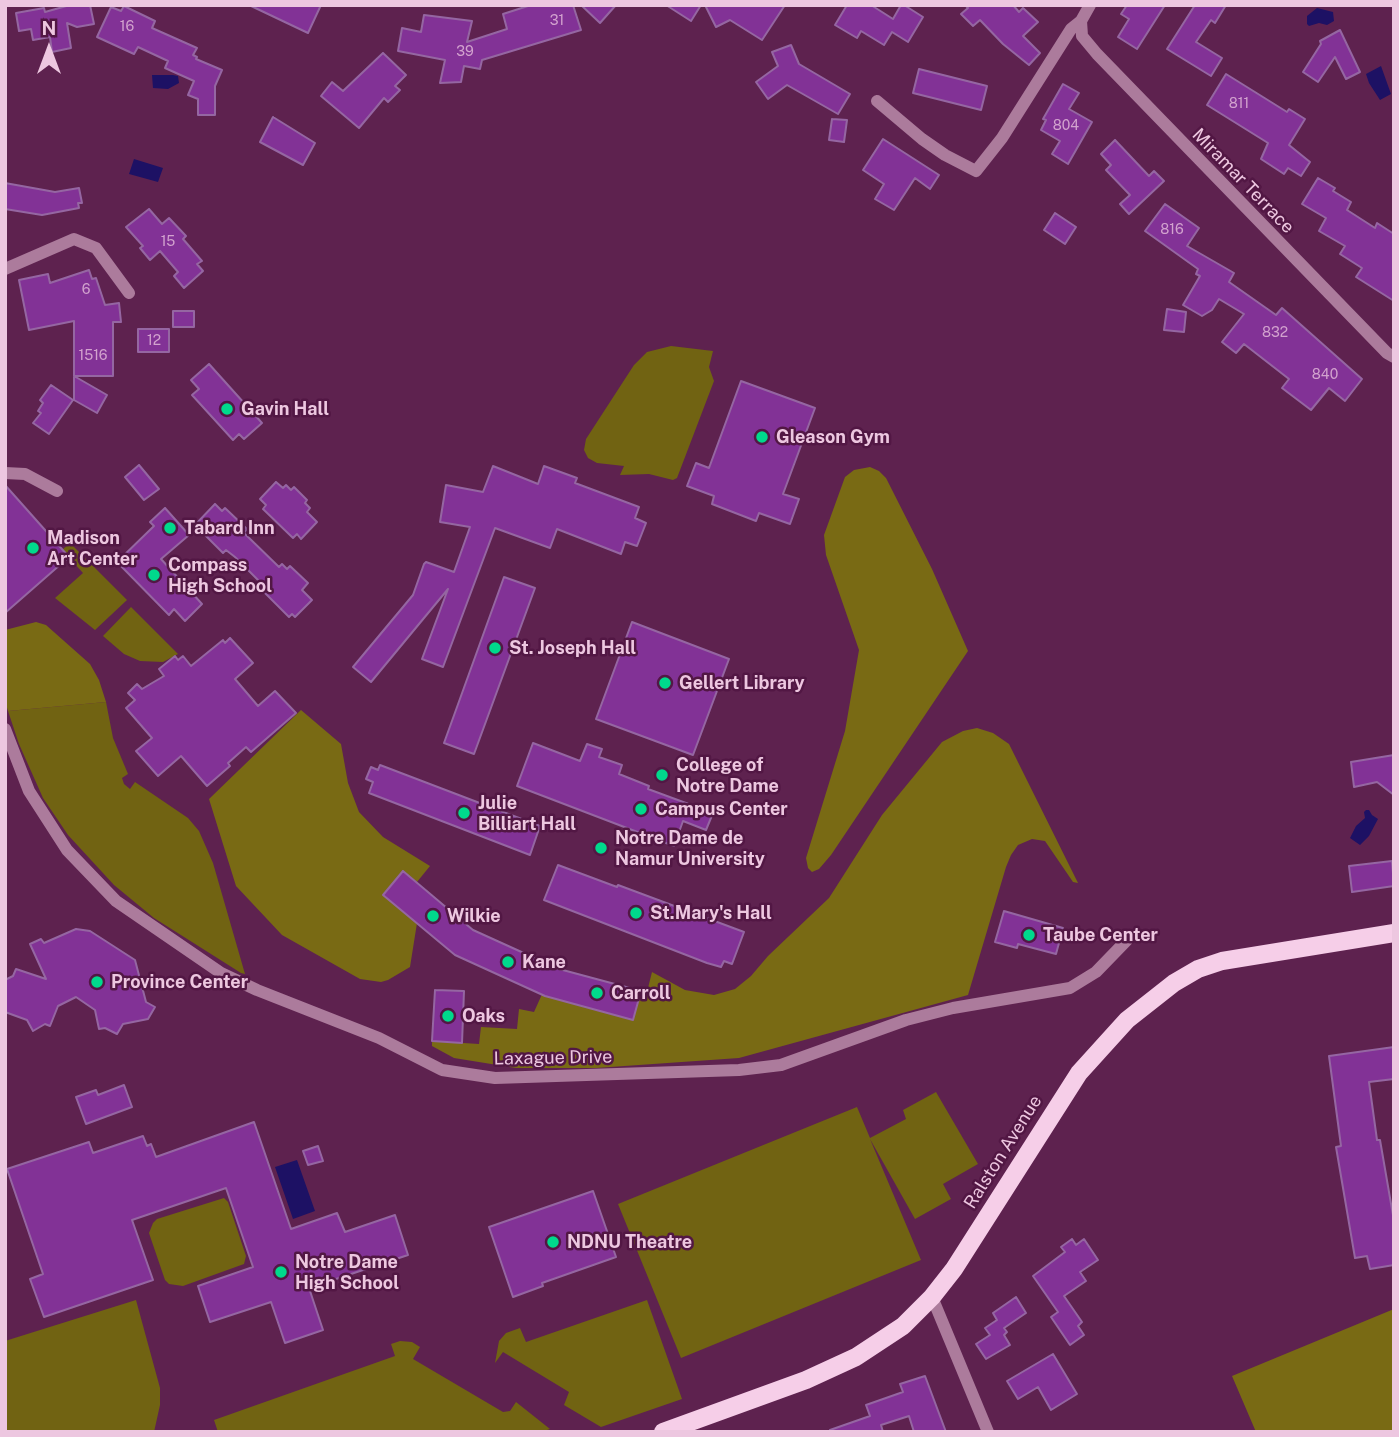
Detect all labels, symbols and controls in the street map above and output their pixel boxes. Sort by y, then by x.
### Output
house number: 31 [550,13,564,29]
north arrow [14,14,84,84]
text: N [42,17,56,39]
house number: 16 [120,19,134,35]
house number: 39 [456,44,474,60]
house number: 811 [1229,96,1249,112]
house number: 804 [1053,118,1079,134]
street label: Miramar Terrace [1188,124,1298,238]
house number: 816 [1160,222,1184,238]
house number: 15 [161,234,175,250]
house number: 6 [82,282,90,298]
house number: 832 [1262,325,1288,341]
house number: 12 [147,333,161,349]
house number: 1516 [78,348,108,364]
house number: 840 [1312,367,1338,383]
place label: Gavin Hall [241,398,329,420]
marker: Gavin Hall [219,401,235,417]
place label: Gleason Gym [776,426,890,448]
marker: Gleason Gym [754,429,770,445]
place label: Tabard Inn [184,517,275,539]
marker: Tabard Inn [162,520,178,536]
place label: Madison Art Center [47,527,138,570]
marker: Madison Art Center [25,540,41,556]
place label: Compass High School [168,554,272,596]
marker: Compass High School [146,567,162,583]
place label: St. Joseph Hall [509,637,636,659]
marker: St. Joseph Hall [487,640,503,656]
place label: Gellert Library [679,672,805,694]
marker: Gellert Library [657,675,673,691]
place label: College of Notre Dame [676,754,779,796]
marker: College of Notre Dame [654,767,670,783]
place label: Julie Billiart Hall [478,792,576,834]
place label: Campus Center [655,798,788,820]
marker: Campus Center [633,801,649,817]
marker: Julie Billiart Hall [456,805,472,821]
place label: Notre Dame de Namur University [615,827,765,870]
marker: Notre Dame de Namur University [593,840,609,856]
place label: St.Mary's Hall [650,902,772,924]
place label: Wilkie [447,905,501,927]
marker: St.Mary's Hall [628,905,644,921]
marker: Wilkie [425,908,441,924]
place label: Taube Center [1043,924,1158,946]
marker: Taube Center [1021,927,1037,943]
place label: Kane [522,951,566,973]
marker: Kane [500,954,516,970]
place label: Province Center [111,971,248,993]
marker: Province Center [89,974,105,990]
place label: Carroll [611,982,671,1004]
marker: Carroll [589,985,605,1001]
place label: Oaks [462,1005,505,1027]
marker: Oaks [440,1008,456,1024]
street label: Laxague Drive [494,1046,612,1070]
street label: Ralston Avenue [960,1091,1046,1213]
place label: NDNU Theatre [567,1231,692,1253]
marker: NDNU Theatre [545,1234,561,1250]
place label: Notre Dame High School [295,1251,399,1294]
marker: Notre Dame High School [273,1264,289,1280]

